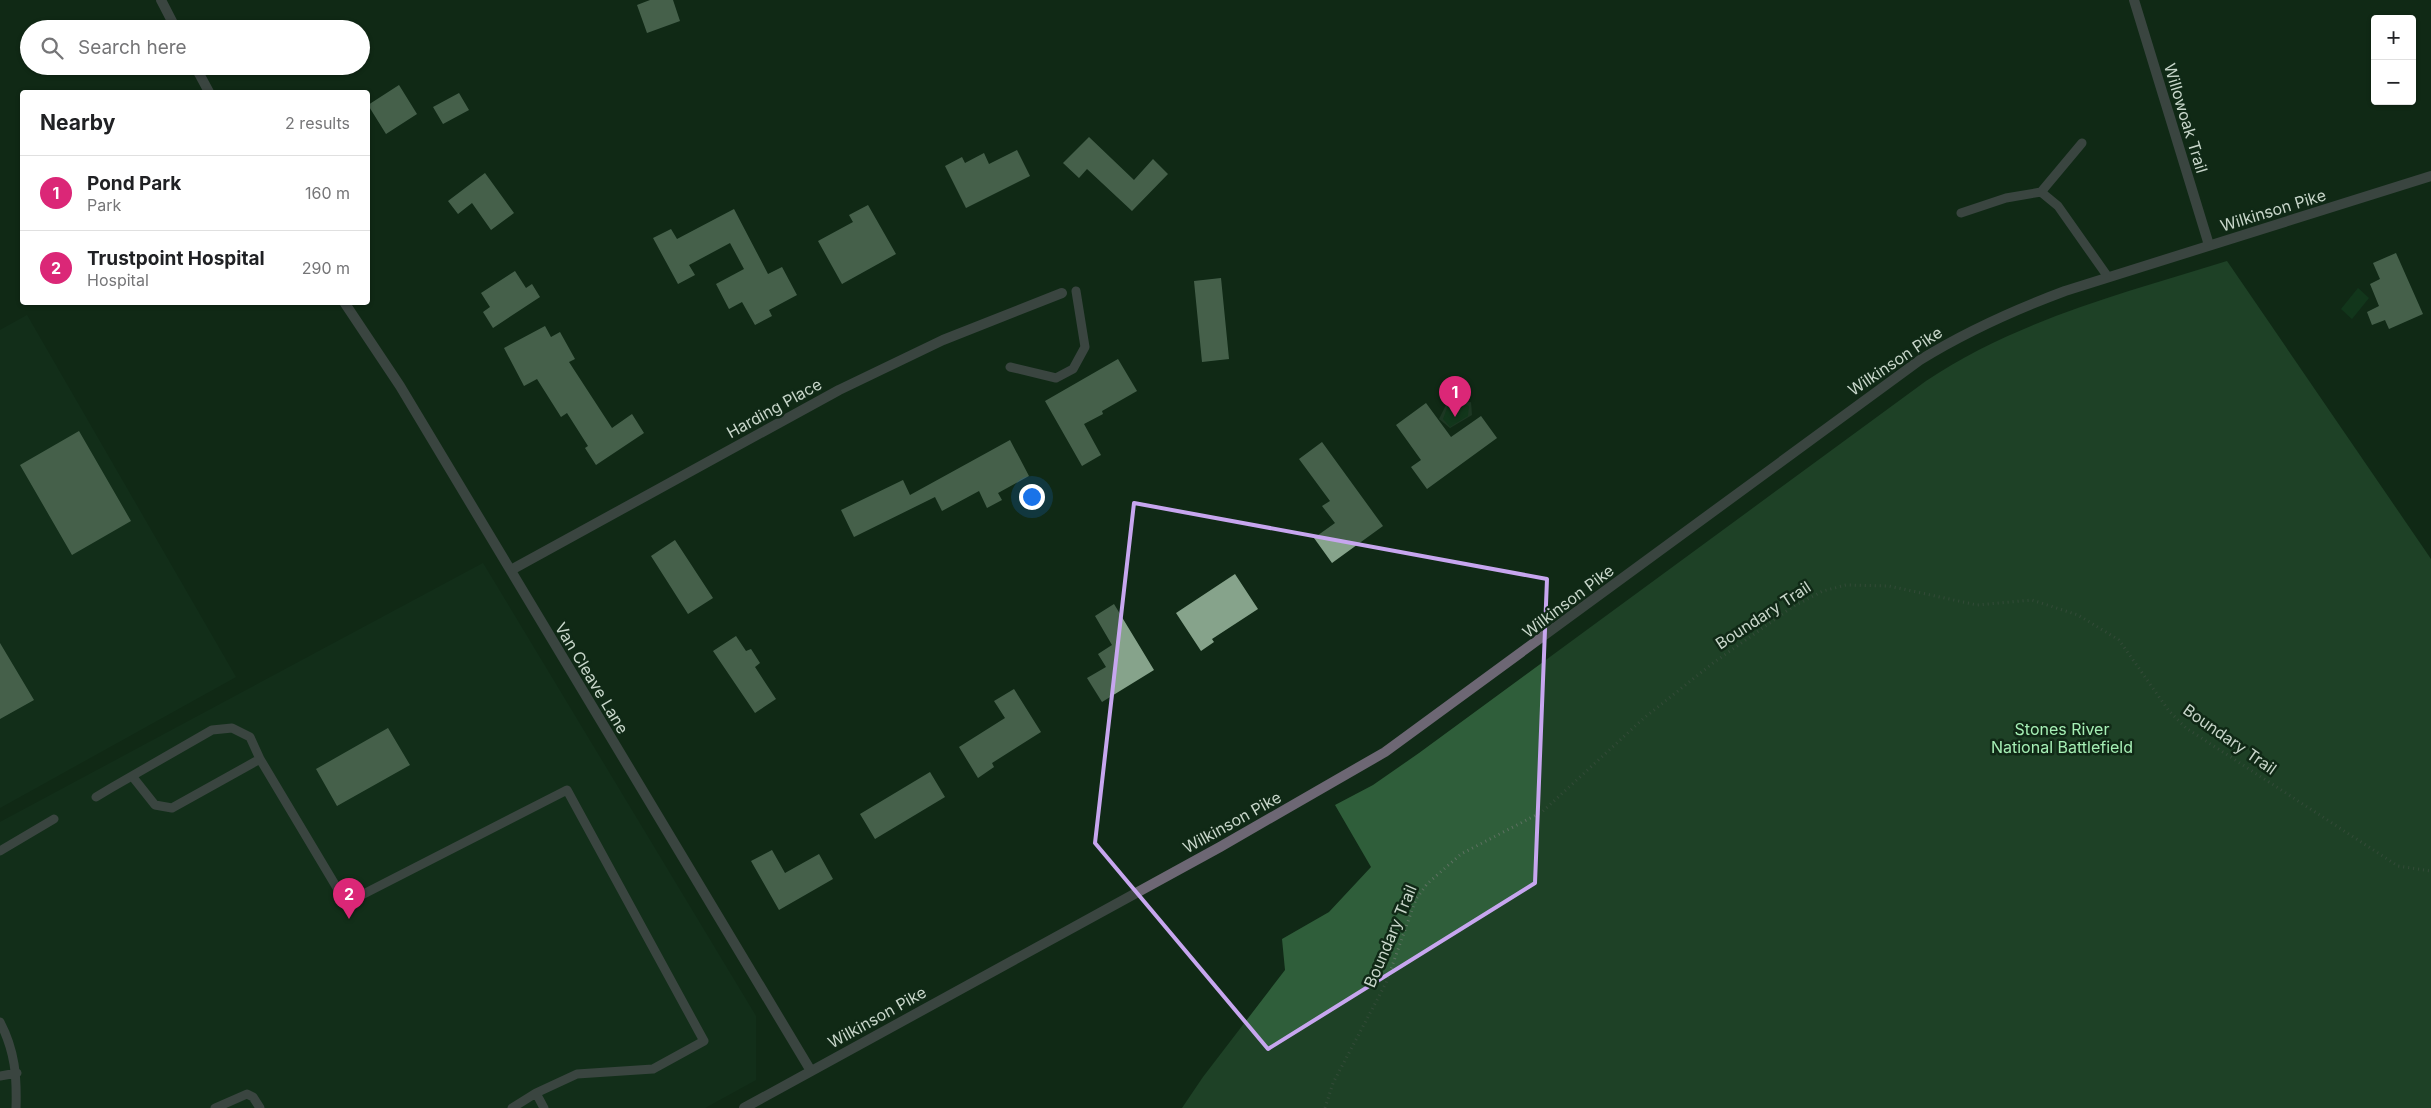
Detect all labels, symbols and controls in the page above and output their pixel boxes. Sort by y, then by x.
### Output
map controls [2371,15,2416,105]
button: + [2371,15,2416,60]
search box [20,20,370,75]
icon: search [38,34,66,62]
text: Search here [78,36,187,59]
button: − [2371,60,2416,105]
street label: Willowoak Trail [2160,61,2212,175]
text: Nearby [40,110,115,135]
text: 2 results [285,113,350,133]
text: Pond Park [87,172,181,195]
text: 1 [53,183,59,203]
text: 160 m [305,183,350,203]
street label: Wilkinson Pike [2218,184,2328,236]
text: Park [87,195,121,215]
text: Trustpoint Hospital [87,247,265,270]
text: 2 [51,258,61,278]
text: 290 m [302,258,350,278]
text: Hospital [87,270,149,290]
street label: Wilkinson Pike [1844,322,1946,400]
street label: Harding Place [723,374,825,442]
pin: 1 [1439,376,1471,417]
your location [1019,484,1045,510]
street label: Wilkinson Pike [1518,560,1618,642]
street label: Boundary Trail [1712,577,1814,653]
street label: Van Cleave Lane [551,619,633,737]
street label: Boundary Trail [2179,699,2281,779]
park label: Stones River National Battlefield [1991,719,2133,757]
street label: Wilkinson Pike [1179,787,1285,857]
pin: 2 [333,878,365,919]
street label: Boundary Trail [1359,882,1421,990]
street label: Wilkinson Pike [824,982,930,1052]

